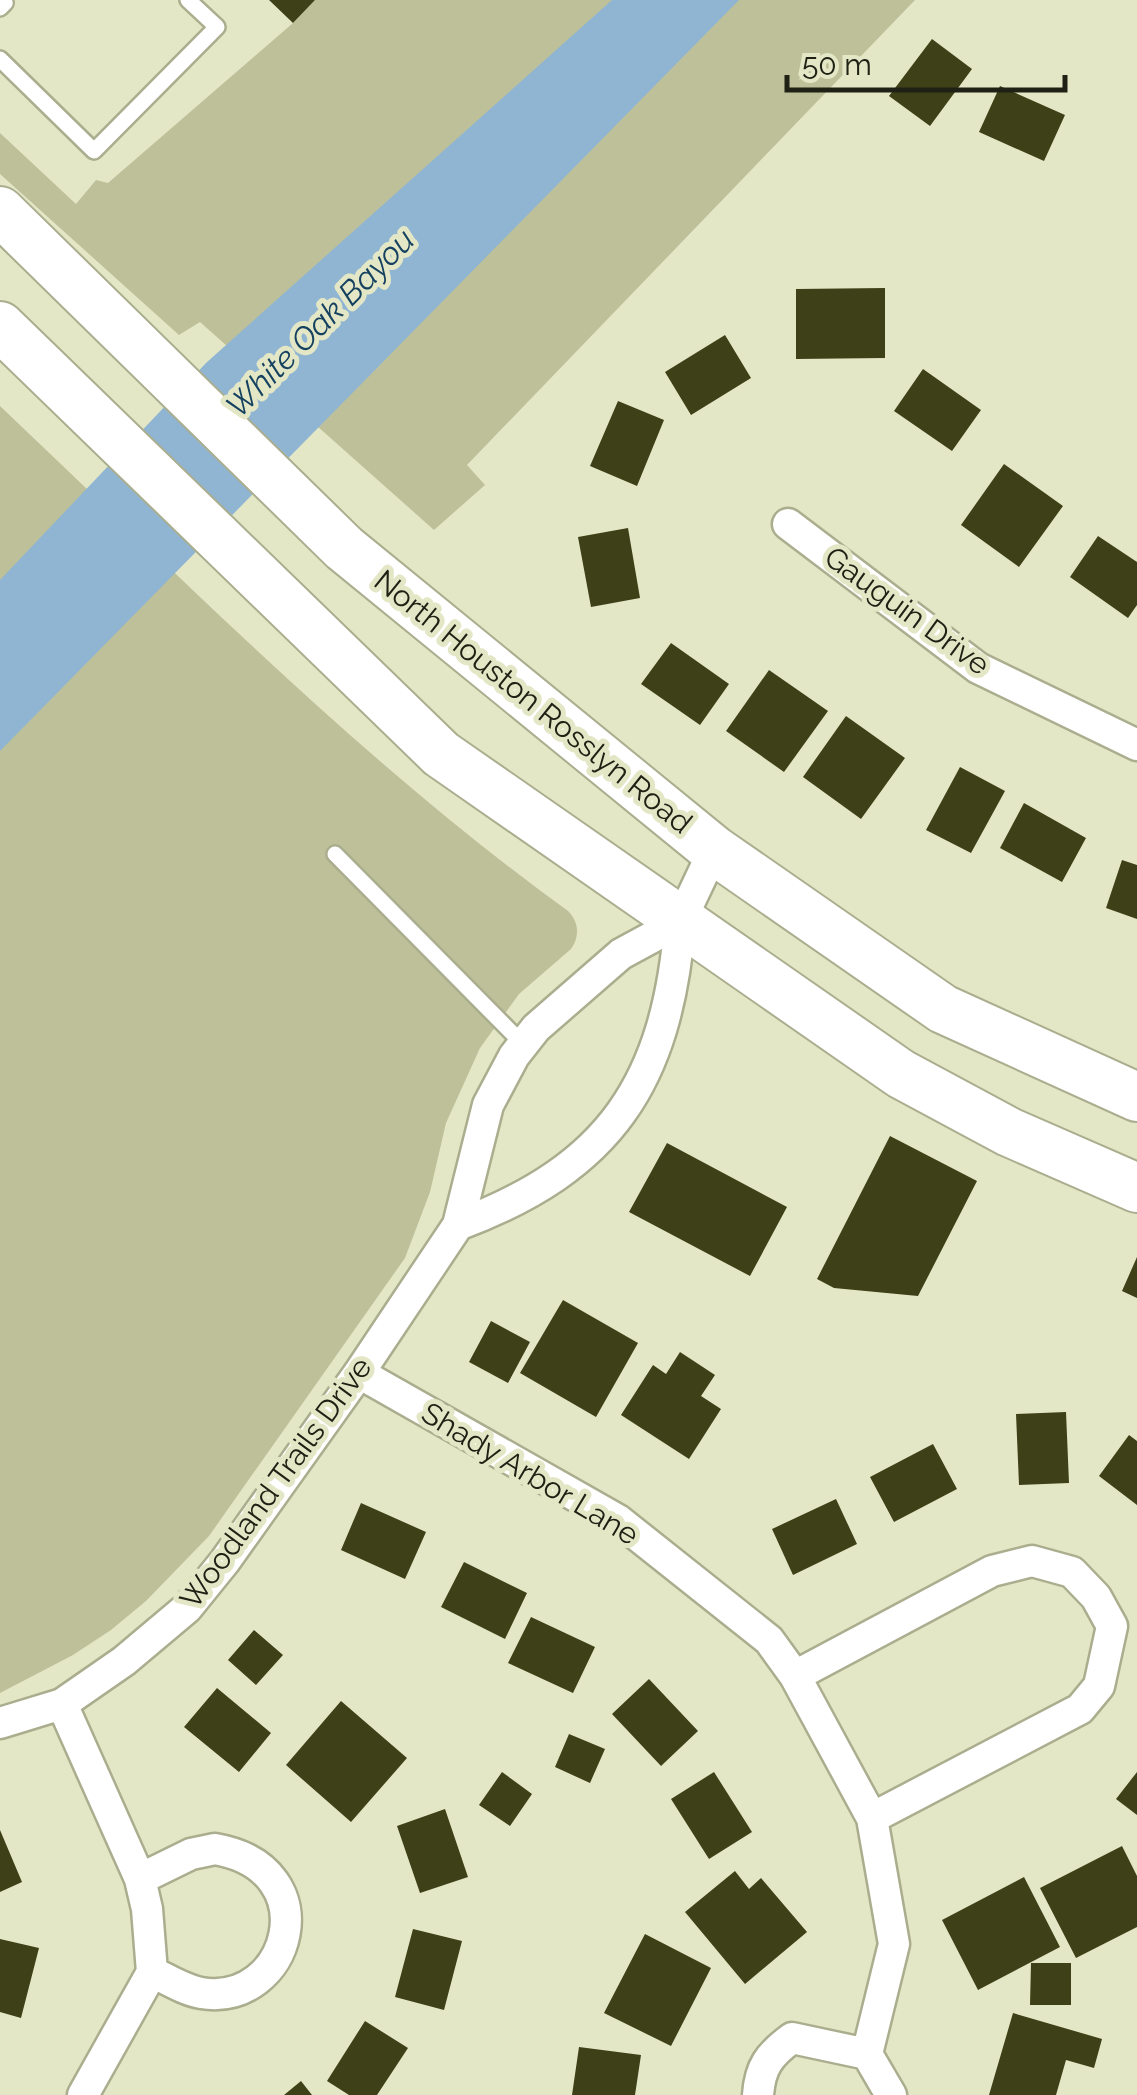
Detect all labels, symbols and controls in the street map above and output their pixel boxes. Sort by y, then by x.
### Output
scale bar [787,30,1064,92]
text: 50 m [802,47,872,82]
water label: White Oak Bayou [218,221,421,424]
street label: Gauguin Drive [818,539,997,682]
street label: North Houston Rosslyn Road [368,563,699,841]
street label: Woodland Trails Drive [173,1350,379,1615]
street label: Shady Arbor Lane [416,1395,645,1552]

